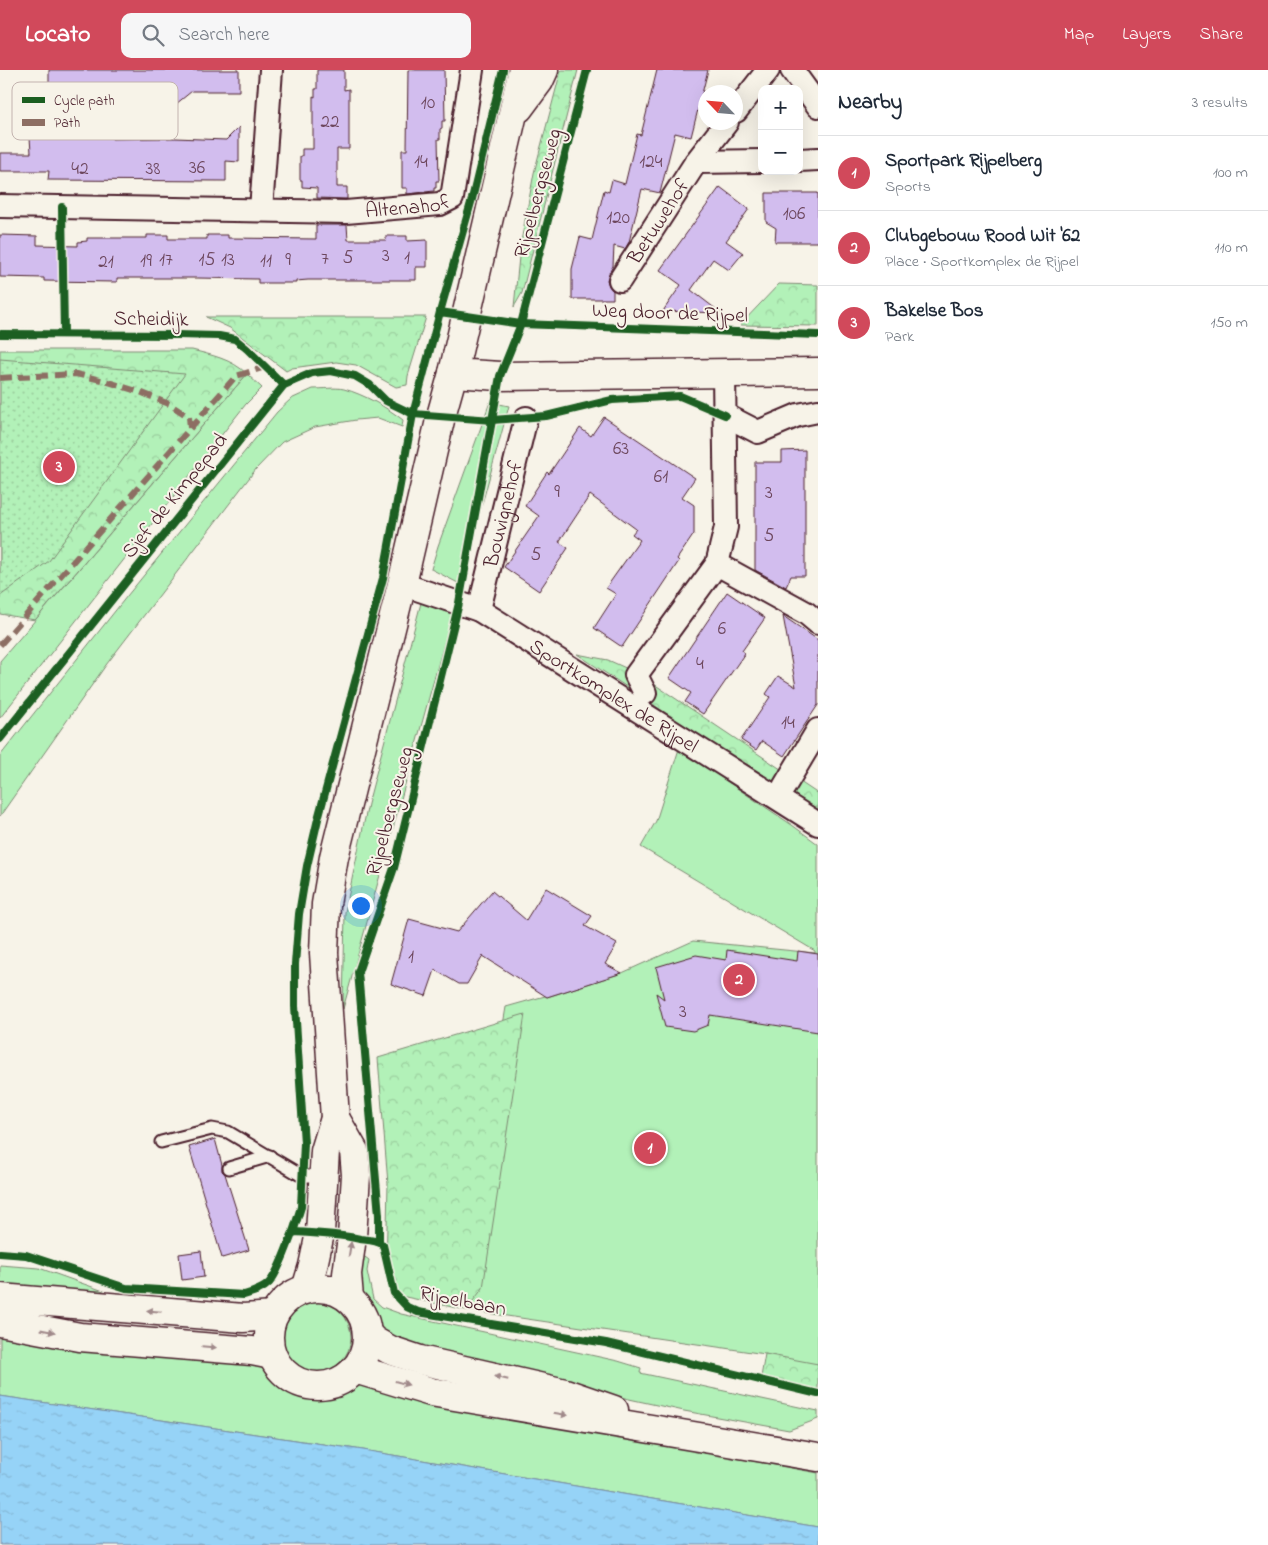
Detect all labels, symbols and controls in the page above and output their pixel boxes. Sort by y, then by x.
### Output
search box [121,13,471,58]
text: Locato [25,18,91,53]
icon: search [139,21,167,49]
text: Search here [179,22,270,49]
text: Map [1064,22,1094,48]
text: Layers [1122,22,1172,48]
text: Share [1200,22,1243,48]
legend [12,82,178,140]
north arrow [698,85,743,130]
map controls [758,85,803,175]
button: + [758,85,803,130]
text: Nearby [838,88,902,118]
house number: 10 [421,90,435,117]
text: Cycle path [54,91,115,113]
text: 3 results [1192,91,1248,115]
house number: 22 [321,109,339,136]
text: Path [54,113,80,134]
street label: Rijpelbergseweg [507,125,573,262]
button: − [758,130,803,175]
text: Sportpark Rijpelberg [885,148,1042,175]
house number: 14 [414,149,428,176]
house number: 124 [639,149,663,176]
house number: 36 [189,155,205,182]
house number: 42 [71,156,89,183]
house number: 38 [146,156,160,183]
text: 1 [851,161,857,185]
text: 100 m [1213,161,1248,185]
street label: Betuwehof [620,173,698,272]
text: Sports [885,175,931,199]
street label: Altenahof [364,188,457,227]
house number: 106 [783,201,805,228]
house number: 120 [606,205,630,232]
text: Clubgebouw Rood Wit '62 [885,223,1080,250]
text: 2 [850,236,858,260]
text: 110 m [1214,236,1248,260]
house number: 3 [382,243,390,270]
house number: 5 [343,245,354,272]
house number: 1 [404,245,410,272]
house number: 7 [321,246,329,273]
house number: 17 [159,247,173,274]
house number: 15 [199,247,216,274]
house number: 13 [221,247,235,274]
house number: 9 [285,247,291,274]
house number: 19 [140,248,152,275]
house number: 11 [260,248,272,275]
house number: 21 [98,249,114,276]
text: Place · Sportkomplex de Rijpel [885,250,1079,274]
street label: Weg door de Rijpel [591,296,749,334]
text: Bakelse Bos [885,298,983,325]
street label: Scheidijk [113,304,189,336]
text: 3 [851,311,857,335]
text: 150 m [1210,311,1248,335]
text: Park [885,325,914,349]
street label: Sjef de Kimpepad [115,427,236,566]
house number: 63 [613,436,629,463]
pin: 3 [43,448,75,486]
street label: Bouvignehof [477,458,532,572]
house number: 61 [654,464,668,491]
house number: 9 [554,479,560,506]
house number: 3 [765,480,773,507]
house number: 5 [764,523,775,550]
house number: 5 [531,542,542,569]
house number: 6 [718,616,726,643]
street label: Sportkomplex de Rijpel [523,632,703,762]
house number: 4 [696,651,704,678]
house number: 14 [781,710,795,737]
street label: Rijpelbergseweg [359,743,425,880]
your location [348,893,374,919]
house number: 1 [408,944,414,971]
pin: 2 [723,961,755,999]
house number: 3 [679,999,687,1026]
pin: 1 [634,1129,666,1167]
one-way arrow [346,1241,354,1257]
street label: Rijpelbaan [417,1279,509,1325]
one-way arrow [146,1306,162,1314]
one-way arrow [40,1327,56,1335]
one-way arrow [202,1344,218,1352]
one-way arrow [494,1374,509,1382]
one-way arrow [394,1379,409,1387]
one-way arrow [553,1410,569,1418]

